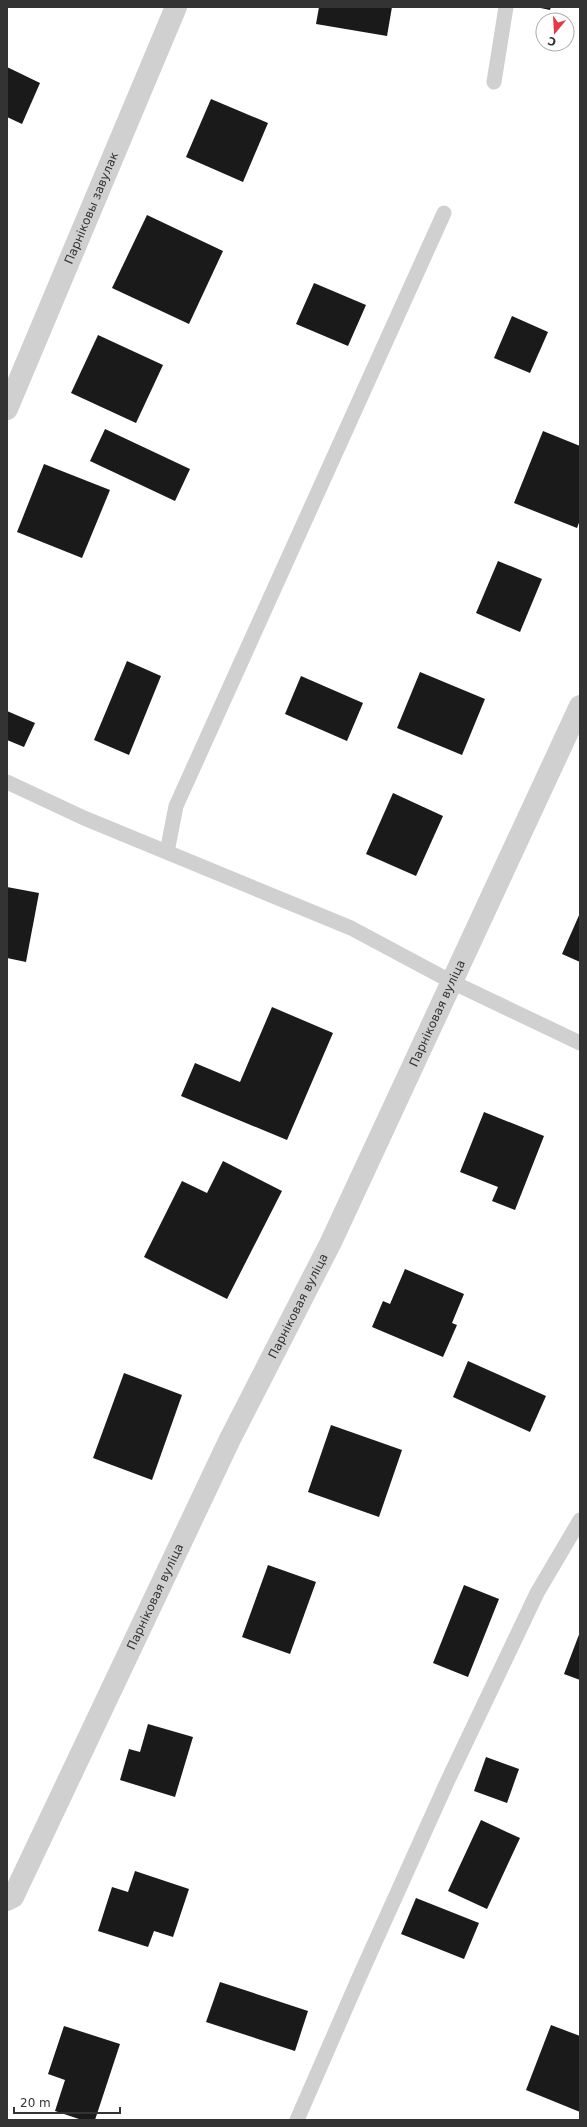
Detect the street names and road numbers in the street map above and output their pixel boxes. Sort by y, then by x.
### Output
street label: Парніковы завулак [62,150,121,266]
street label: Парніковая вуліца [406,958,468,1069]
street label: Парніковая вуліца [266,1251,331,1361]
street label: Парніковая вуліца [124,1541,186,1652]

